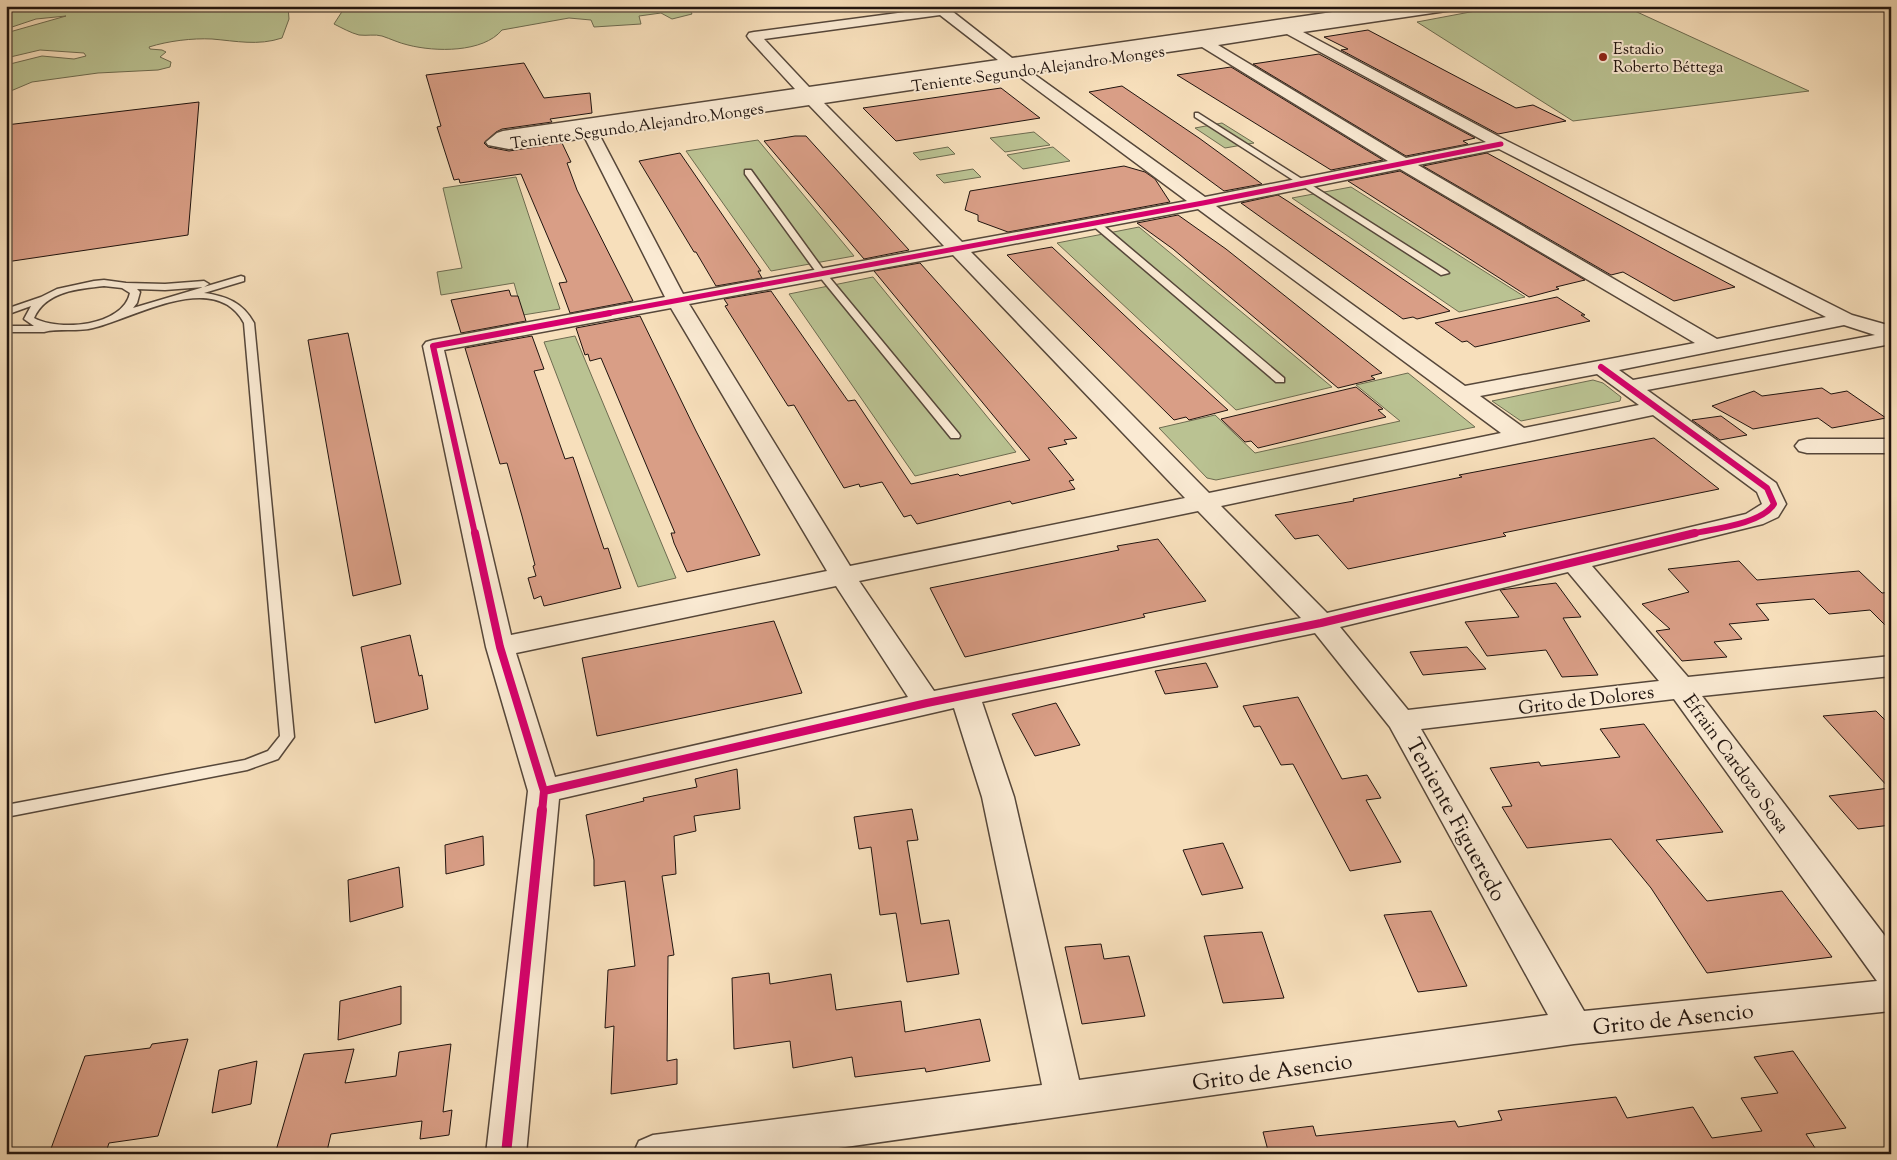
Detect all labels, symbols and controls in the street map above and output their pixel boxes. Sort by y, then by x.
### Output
place label: Estadio Roberto Béttega [1613,39,1724,80]
street label: Teniente Segundo Alejandro Monges [910,41,1166,100]
marker: Estadio Roberto Béttega [1597,51,1609,63]
street label: Teniente Segundo Alejandro Monges [509,98,765,157]
street label: Grito de Dolores [1517,680,1656,723]
street label: Efrain Cardozo Sosa [1675,689,1795,840]
street label: Teniente Figueredo [1396,733,1513,908]
street label: Grito de Asencio [1591,997,1755,1045]
street label: Grito de Asencio [1190,1047,1355,1101]

